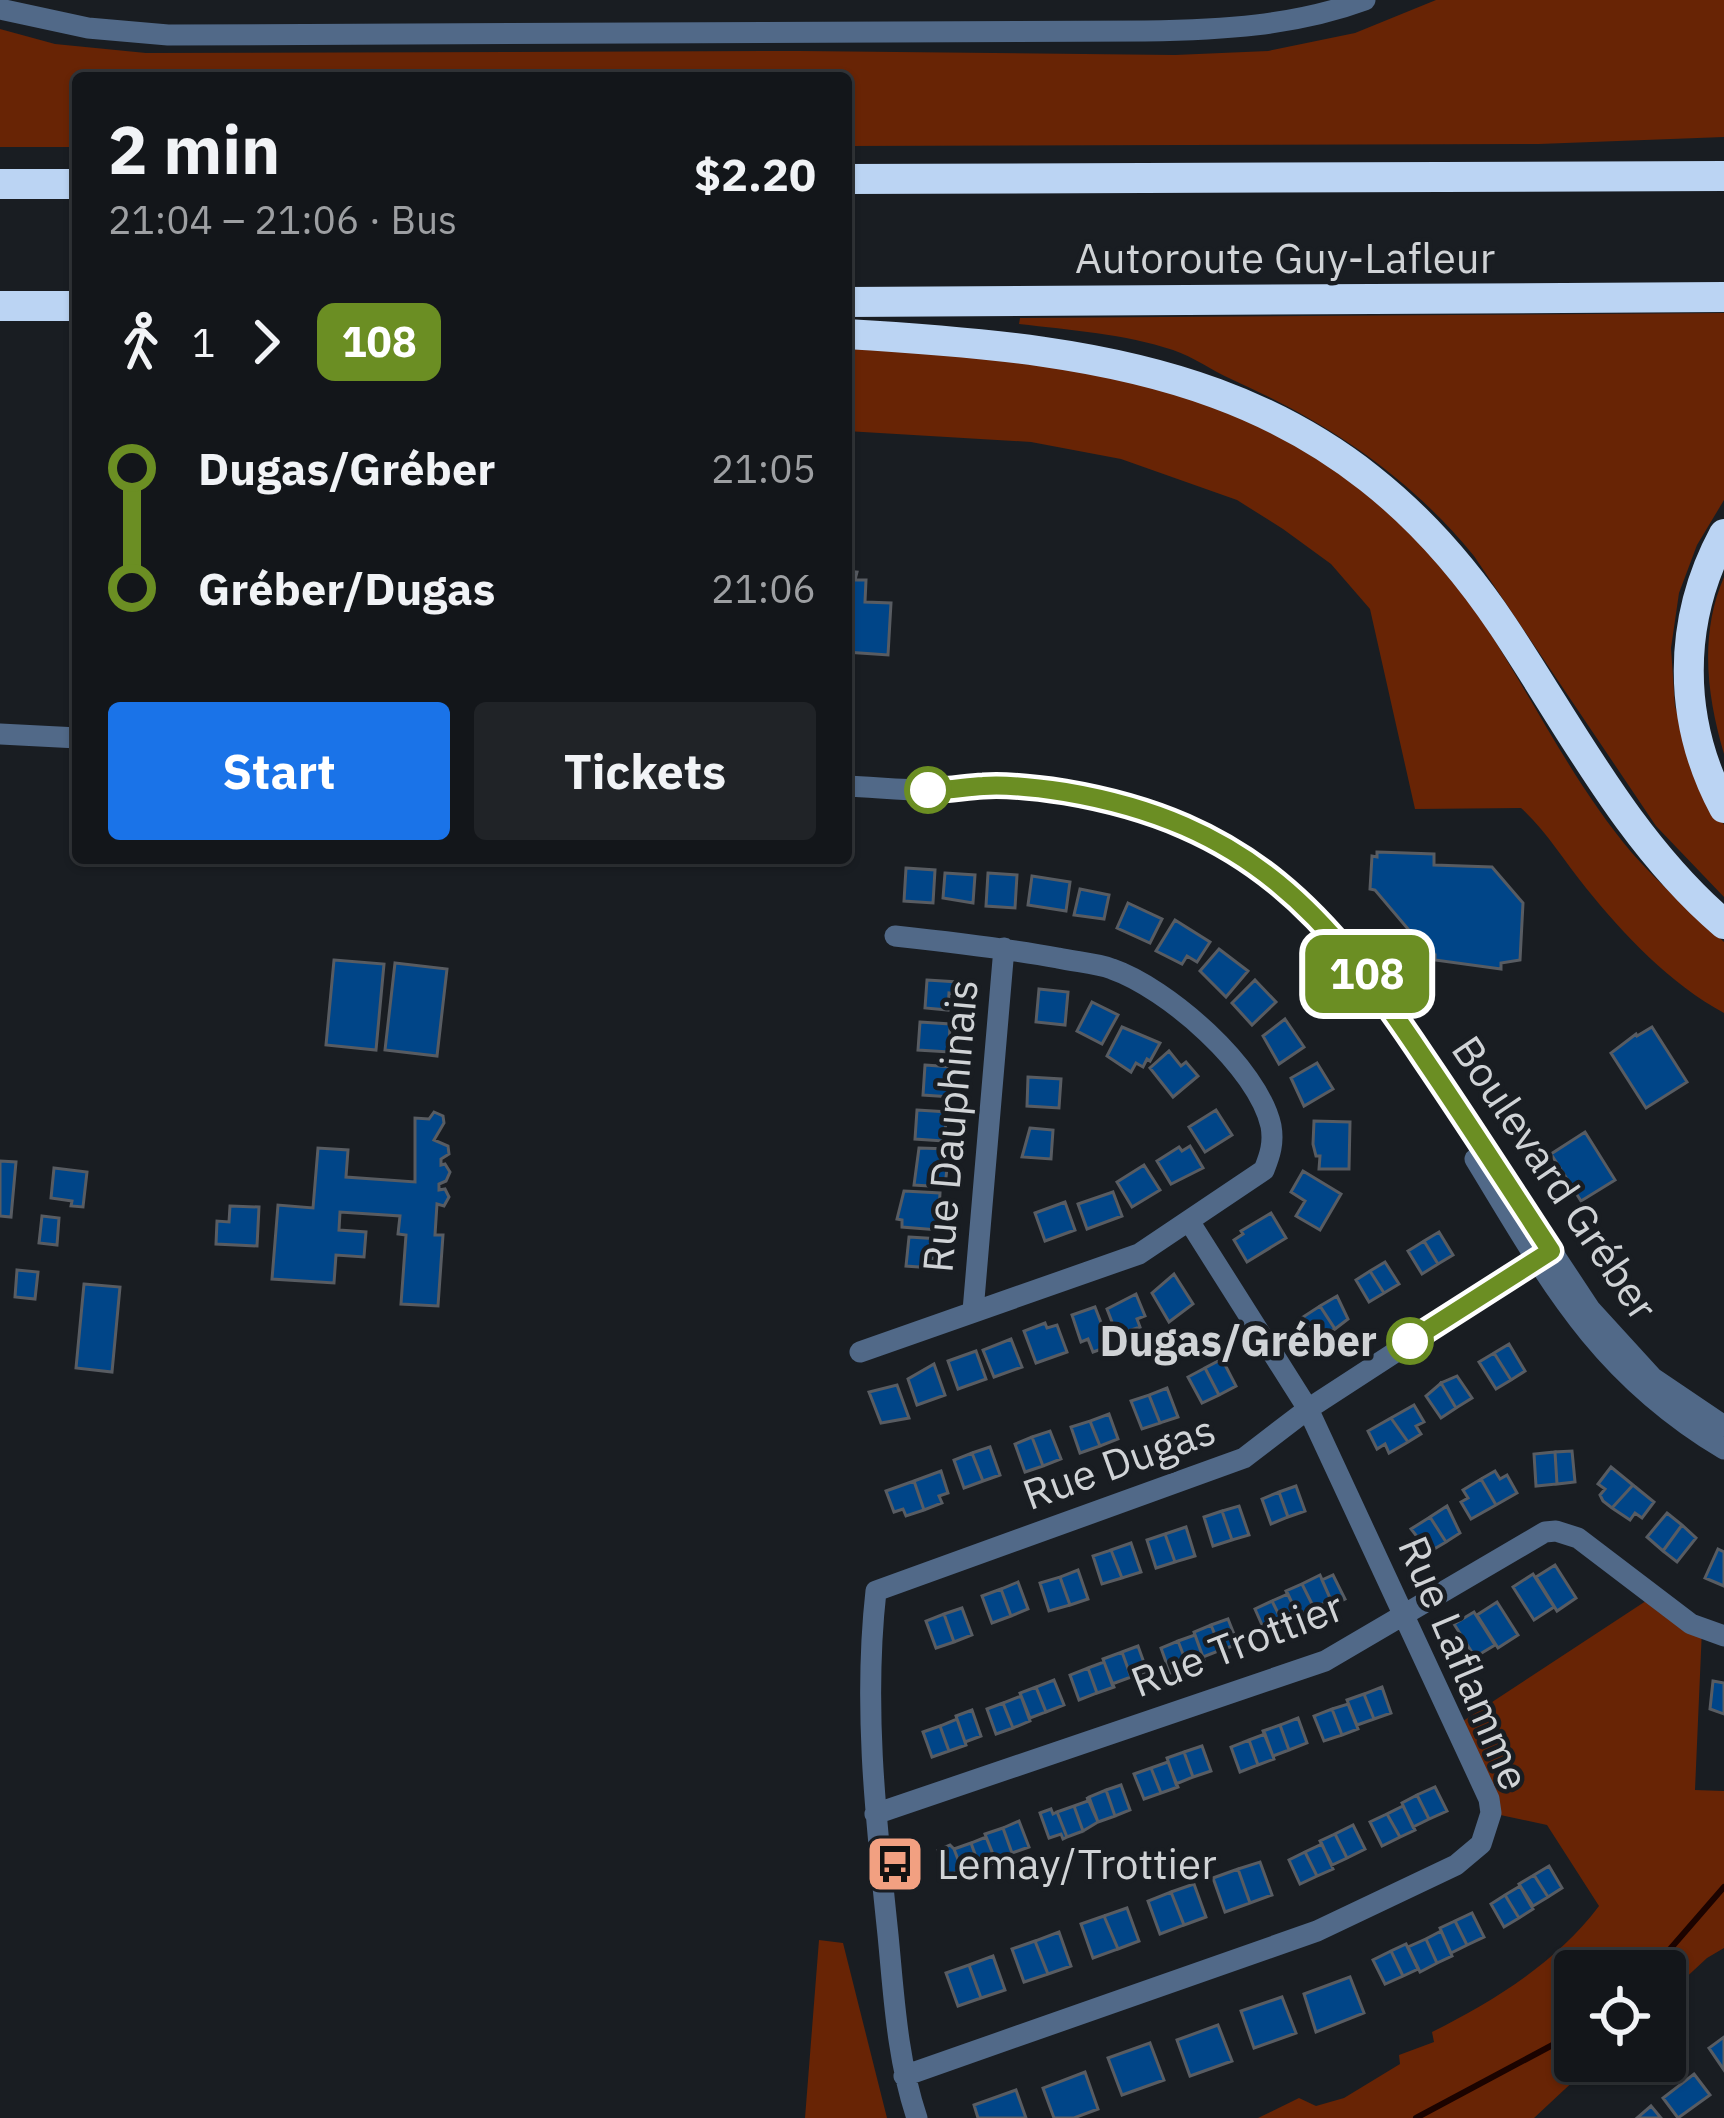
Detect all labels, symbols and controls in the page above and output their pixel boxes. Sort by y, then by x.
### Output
text: 2 min [108,106,280,192]
text: $2.20 [694,145,816,203]
text: 21:04 – 21:06 · Bus [108,194,457,245]
street label: Autoroute Guy-Lafleur [1075,230,1495,285]
icon: walk [108,309,174,375]
icon: forward [233,309,299,375]
text: 108 [341,314,417,369]
text: 1 [192,317,215,368]
text: Dugas/Gréber [198,439,495,497]
text: 21:05 [711,443,816,494]
text: Gréber/Dugas [198,559,495,617]
text: 21:06 [711,563,816,614]
button: Start [108,702,450,840]
button: Tickets [474,702,816,840]
unlabelled marker [906,768,950,812]
line badge: 108 [1298,935,1436,1013]
text: 108 [1329,946,1405,1001]
street label: Rue Dauphinais [909,977,990,1275]
street label: Boulevard Gréber [1440,1025,1671,1330]
place label: Dugas/Gréber [1099,1313,1377,1368]
marker: Dugas/Gréber [1388,1319,1432,1363]
street label: Rue Dugas [1015,1401,1223,1522]
street label: Rue Laflamme [1386,1527,1543,1798]
street label: Rue Trottier [1123,1578,1351,1709]
bus stop icon: Lemay/Trottier [864,1833,926,1895]
place label: Lemay/Trottier [937,1836,1217,1891]
map controls [1554,1950,1686,2082]
button: locate [1554,1950,1686,2082]

